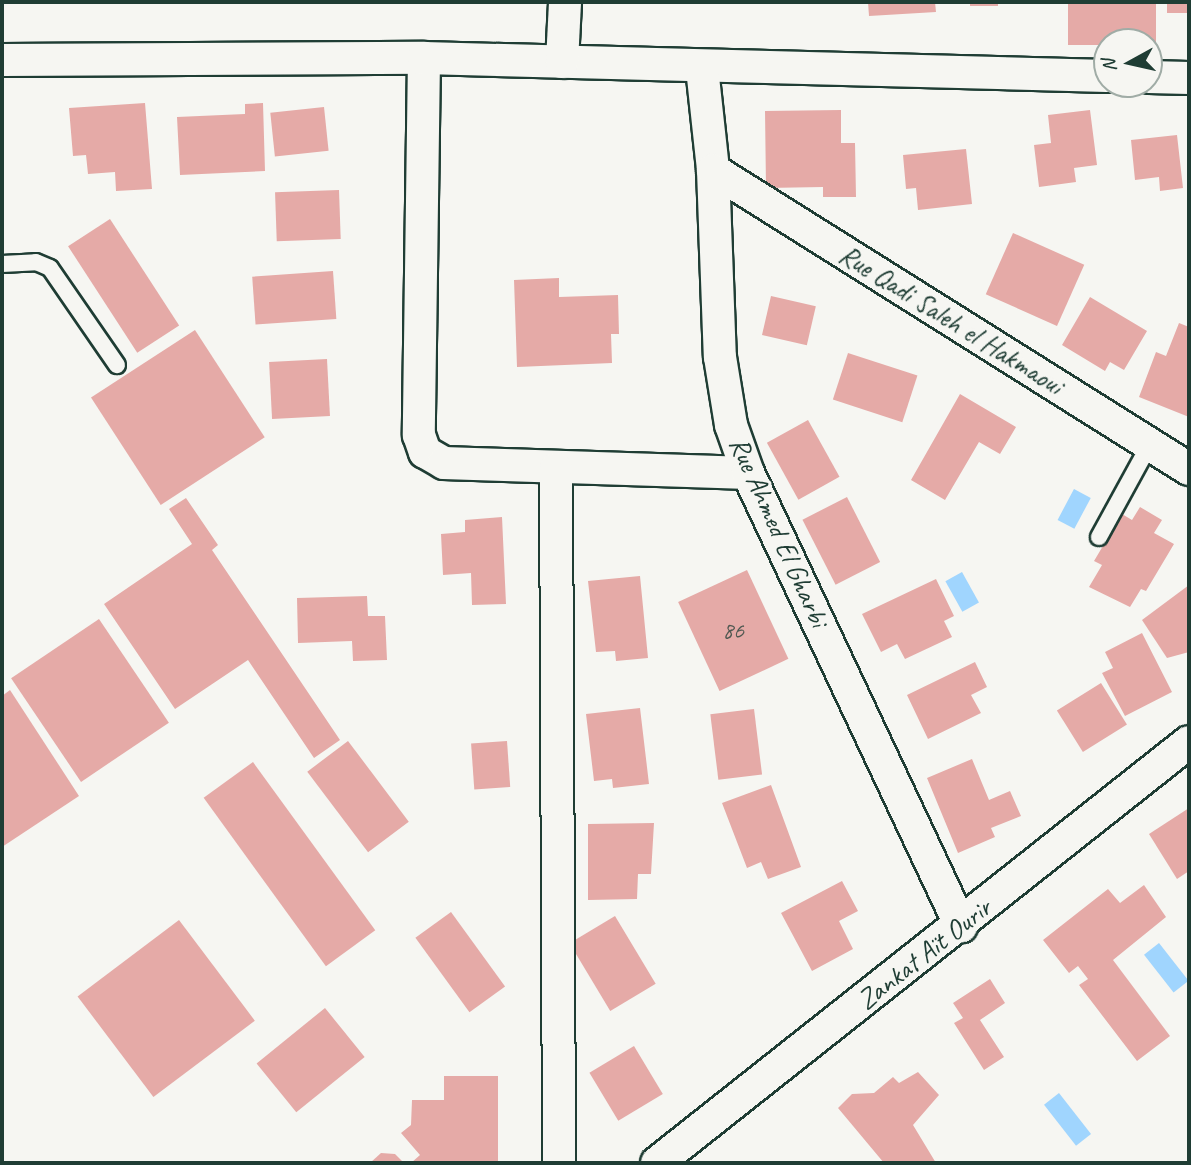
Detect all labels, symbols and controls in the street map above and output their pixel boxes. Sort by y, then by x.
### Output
north arrow [1093,28,1163,98]
text: N [1096,58,1122,73]
street label: Rue Qadi Saleh el Hakmaoui [831,236,1071,404]
street label: Rue Ahmed El Gharbi [722,432,836,632]
house number: 86 [722,617,744,645]
street label: Zankat Aït Ourir [850,891,998,1017]

